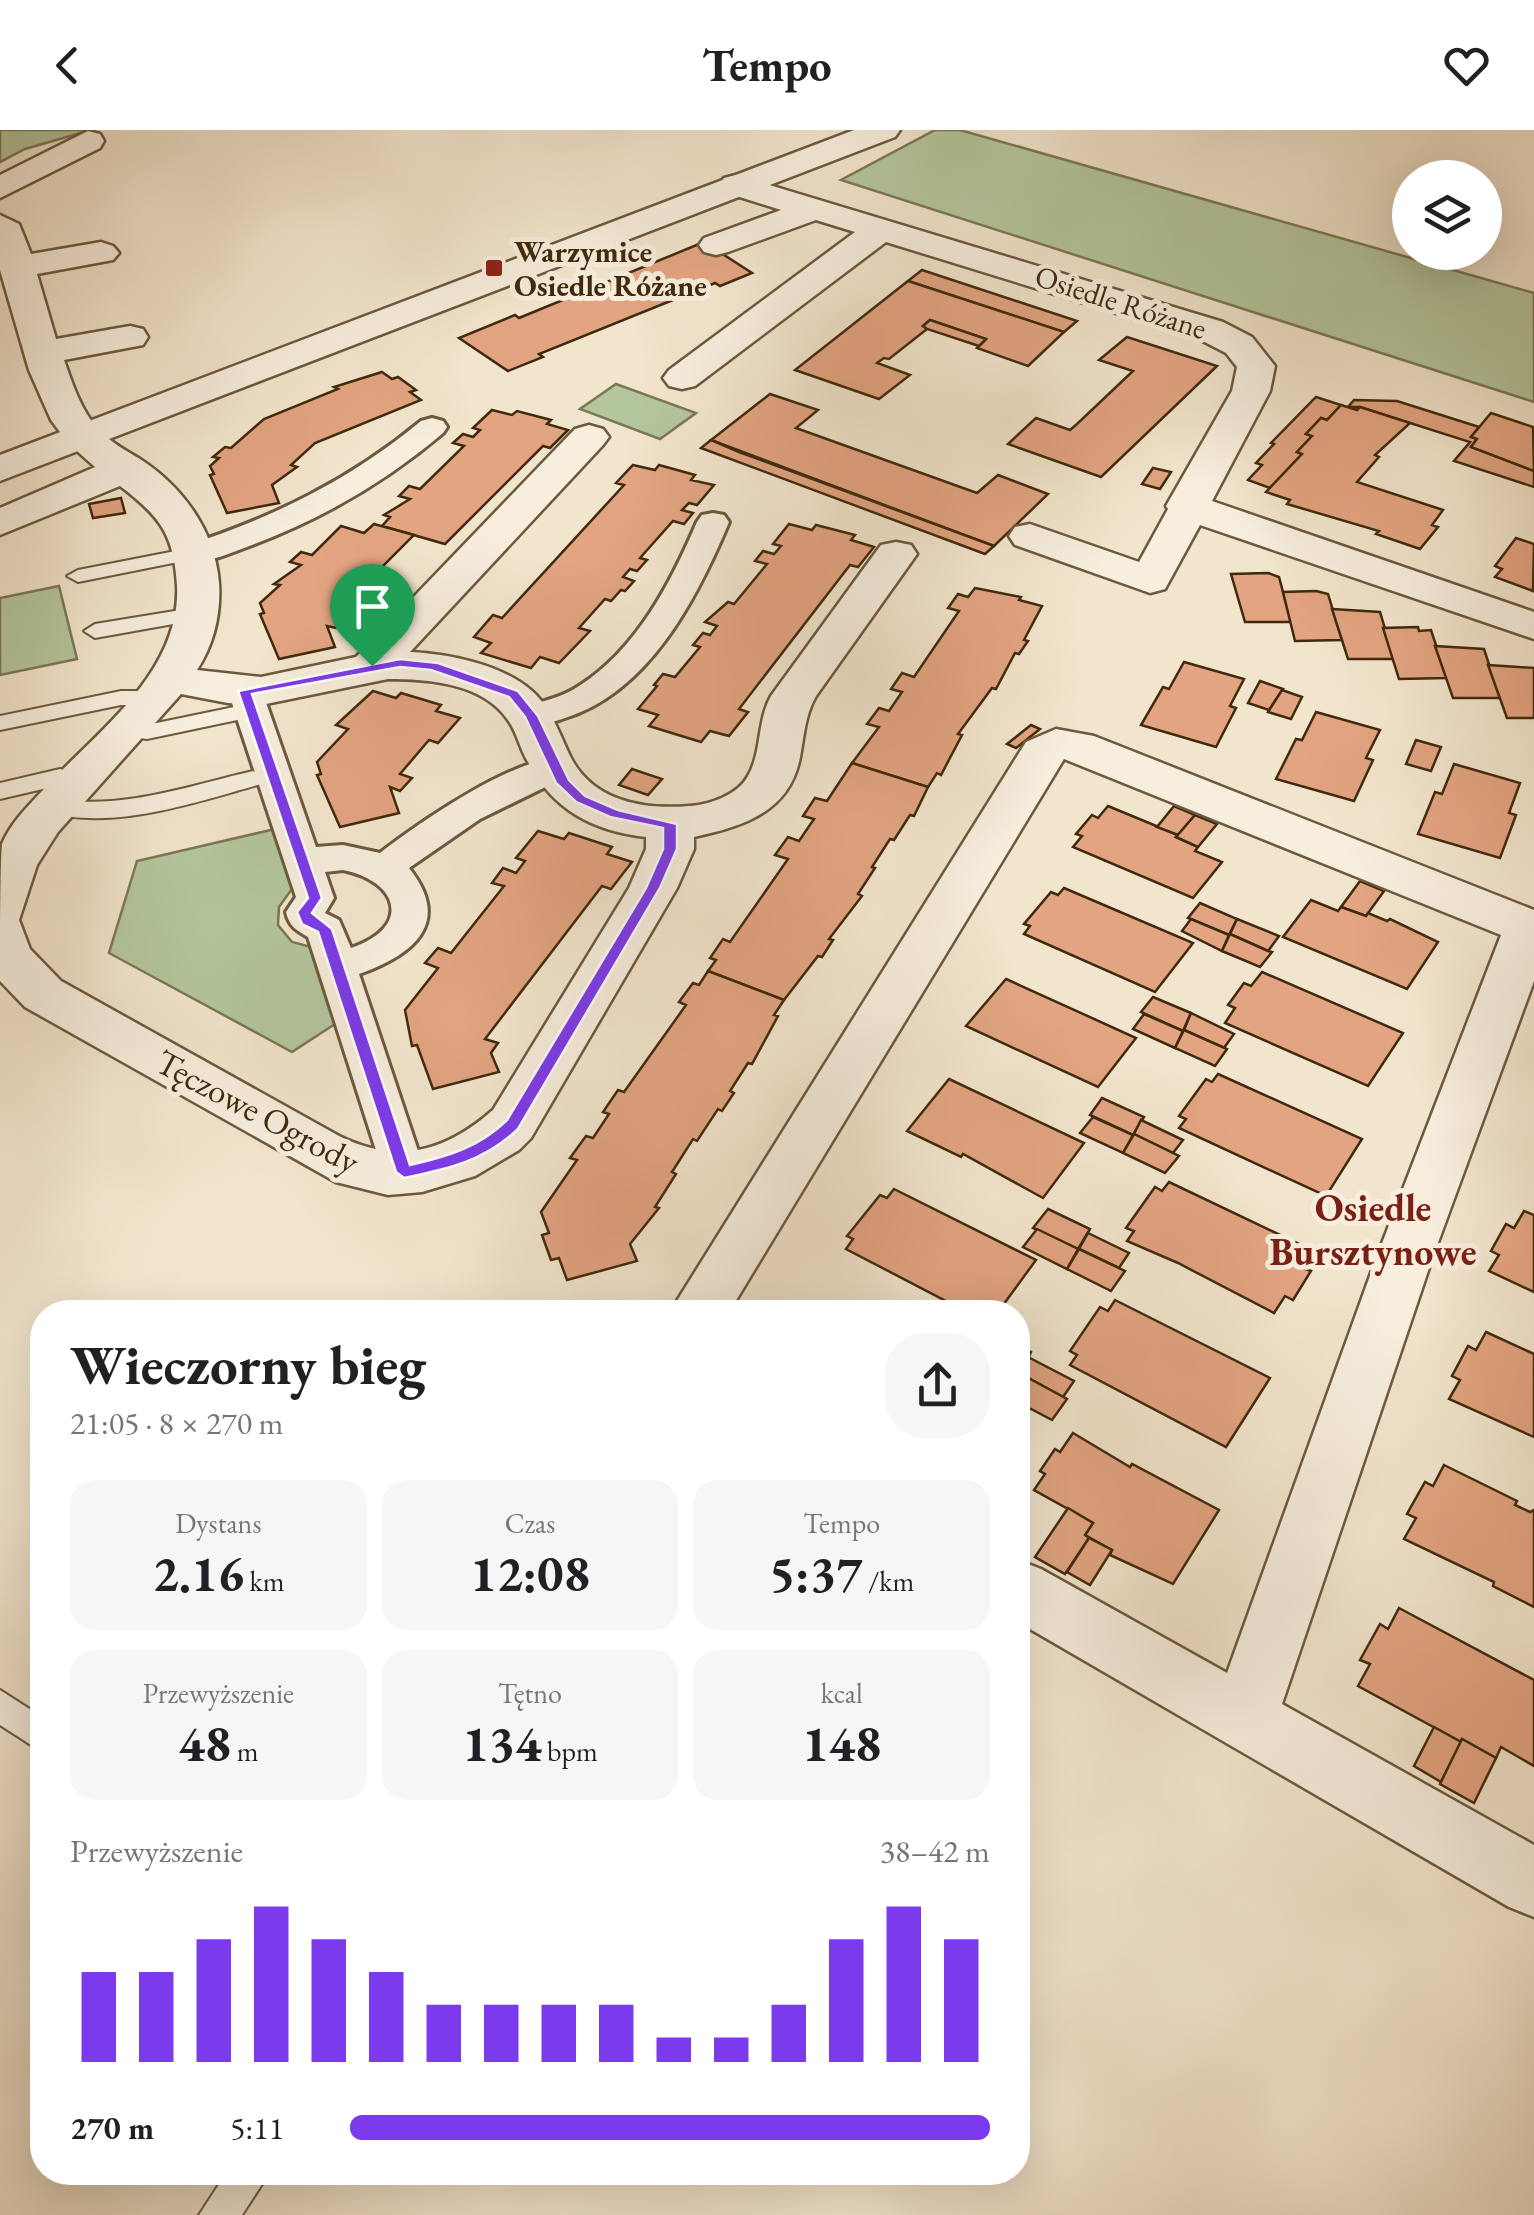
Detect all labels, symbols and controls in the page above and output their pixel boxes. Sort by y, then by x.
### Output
text: Tempo [702,36,832,94]
icon: back [40,38,95,93]
icon: heart [1439,38,1494,93]
map controls [1392,160,1502,270]
button: layers [1392,160,1502,270]
place label: Warzymice Osiedle Różane [514,232,707,305]
street label: Osiedle Różane [1030,256,1212,348]
marker: Warzymice Osiedle Różane [483,257,505,279]
pin [330,564,415,667]
icon: arrive [345,579,400,634]
street label: Tęczowe Ogrody [149,1039,368,1184]
district label: Osiedle Bursztynowe [1269,1183,1477,1276]
text: Wieczorny bieg [70,1329,426,1400]
button: share [885,1333,990,1438]
text: 21:05 · 8 × 270 m [70,1402,283,1444]
text: Dystans [175,1505,261,1541]
text: Czas [505,1505,555,1541]
text: Tempo [803,1505,880,1541]
text: 2.16 [152,1541,244,1606]
text: 12:08 [470,1541,590,1606]
text: 5:37 [769,1541,863,1606]
text: km [244,1563,284,1599]
text: /km [863,1563,914,1599]
text: Przewyższenie [143,1675,294,1711]
text: Tętno [498,1675,562,1711]
text: kcal [821,1675,863,1711]
text: 48 [178,1711,231,1776]
text: 134 [462,1711,542,1776]
text: 148 [802,1711,881,1776]
text: m [231,1733,258,1769]
text: bpm [542,1733,598,1769]
text: Przewyższenie [70,1830,243,1872]
text: 38–42 m [880,1830,990,1872]
text: 270 m [70,2107,154,2149]
text: 5:11 [230,2107,284,2149]

